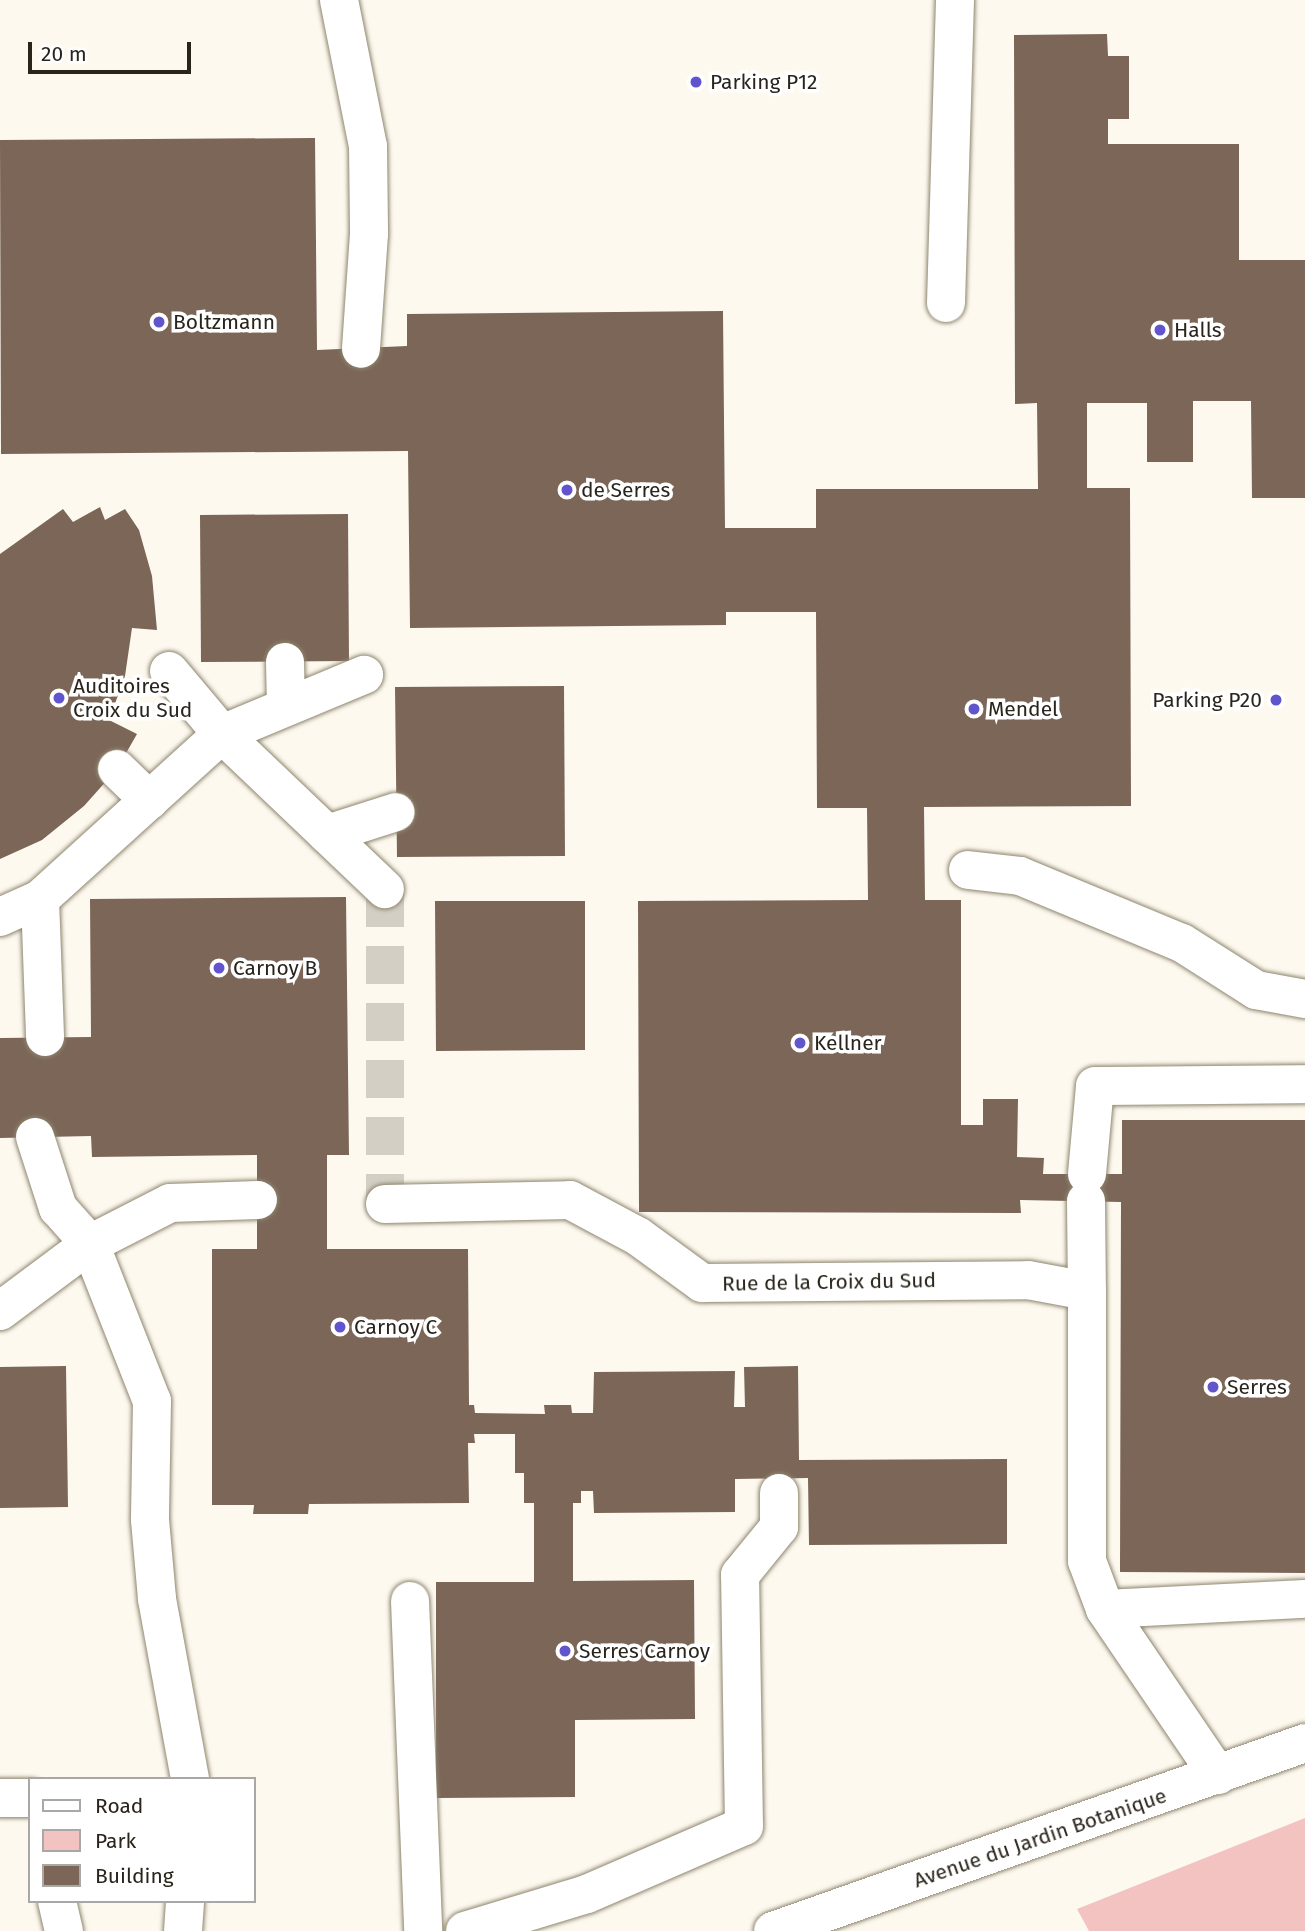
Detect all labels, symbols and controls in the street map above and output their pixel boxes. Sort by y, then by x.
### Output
scale bar [32,28,194,72]
text: 20 m [41,41,87,67]
place label: Parking P12 [710,69,817,95]
marker: Parking P12 [688,74,704,90]
place label: Boltzmann [173,309,275,335]
marker: Boltzmann [151,314,167,330]
place label: Halls [1174,317,1222,343]
marker: Halls [1152,322,1168,338]
place label: de Serres [581,477,670,503]
marker: de Serres [559,482,575,498]
place label: Auditoires Croix du Sud [73,673,192,723]
place label: Parking P20 [1152,687,1262,713]
marker: Auditoires Croix du Sud [51,690,67,706]
marker: Parking P20 [1268,692,1284,708]
place label: Mendel [988,696,1058,722]
marker: Mendel [966,701,982,717]
place label: Carnoy B [233,955,317,981]
marker: Carnoy B [211,960,227,976]
place label: Kellner [814,1030,882,1056]
marker: Kellner [792,1035,808,1051]
street label: Rue de la Croix du Sud [722,1268,936,1296]
place label: Carnoy C [354,1314,437,1340]
marker: Carnoy C [332,1319,348,1335]
place label: Serres [1227,1374,1287,1400]
marker: Serres [1205,1379,1221,1395]
place label: Serres Carnoy [579,1638,710,1664]
marker: Serres Carnoy [557,1643,573,1659]
legend [28,1777,256,1903]
street label: Avenue du Jardin Botanique [910,1783,1170,1893]
text: Road [95,1793,143,1819]
text: Park [95,1828,136,1854]
text: Building [95,1863,174,1889]

